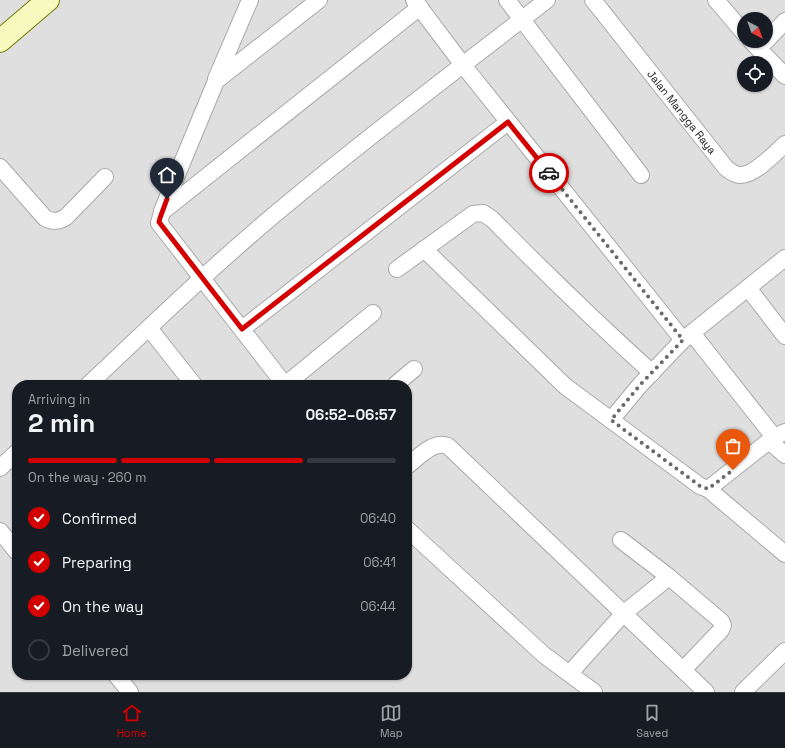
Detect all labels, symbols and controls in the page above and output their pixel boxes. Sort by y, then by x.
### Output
north arrow [737,12,773,48]
map controls [737,12,773,92]
button: locate [737,56,773,92]
street label: Jalan Mangga Raya [644,67,720,157]
courier [529,153,569,193]
pin [150,158,184,199]
icon: car [538,162,560,184]
icon: home [156,164,178,186]
text: Arriving in [28,391,90,408]
text: 06:52–06:57 [305,405,396,424]
text: 2 min [28,406,95,440]
pin [716,429,750,470]
icon: bag [722,435,744,457]
text: On the way · 260 m [28,469,146,486]
icon: check [28,507,50,529]
text: Confirmed [62,509,137,528]
text: 06:40 [360,510,396,527]
icon: check [28,551,50,573]
text: Preparing [62,553,132,572]
text: 06:41 [363,554,396,571]
icon: check [28,595,50,617]
text: On the way [62,597,143,616]
text: 06:44 [360,598,396,615]
text: Delivered [62,641,129,660]
tab: Home [117,702,147,740]
tab: Map [380,702,403,740]
tab: Saved [636,702,668,740]

